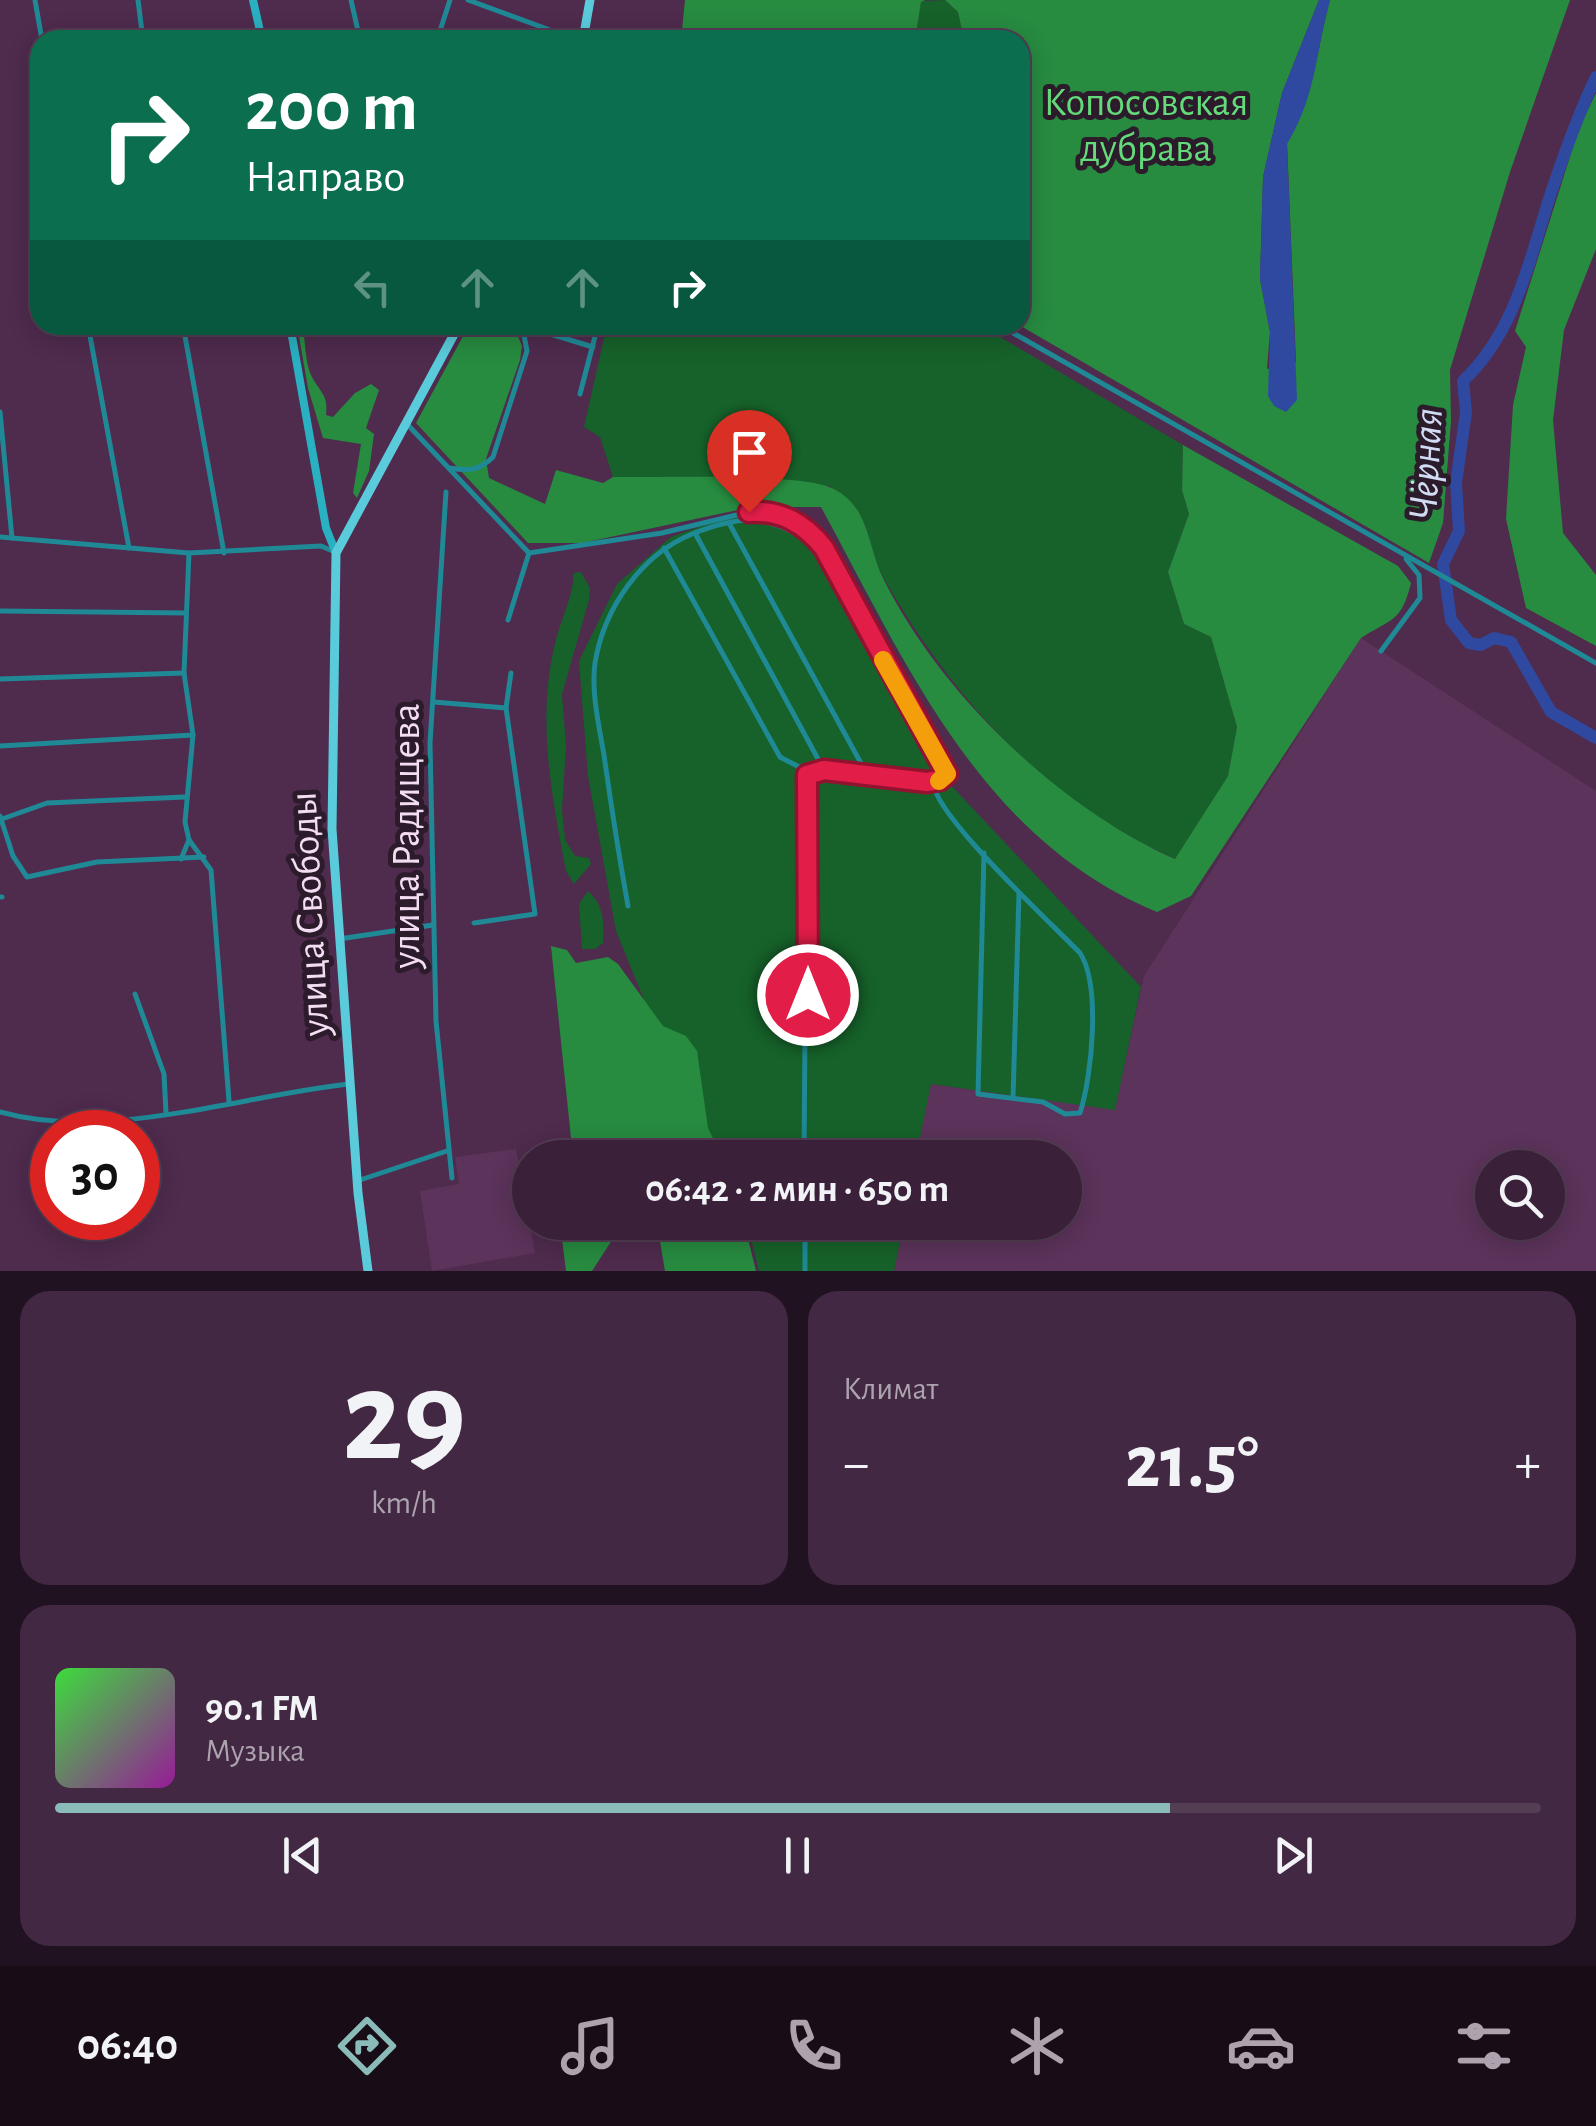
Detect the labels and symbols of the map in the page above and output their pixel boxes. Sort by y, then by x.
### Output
park label: Копосовская дубрава [1043,83,1249,169]
water label: Чёрная [1402,407,1451,521]
pin [707,410,792,513]
street label: улица Радищева [387,703,427,970]
street label: улица Свободы [284,791,336,1038]
position arrow [756,943,860,1047]
speed limit sign: 30 [30,1110,160,1240]

